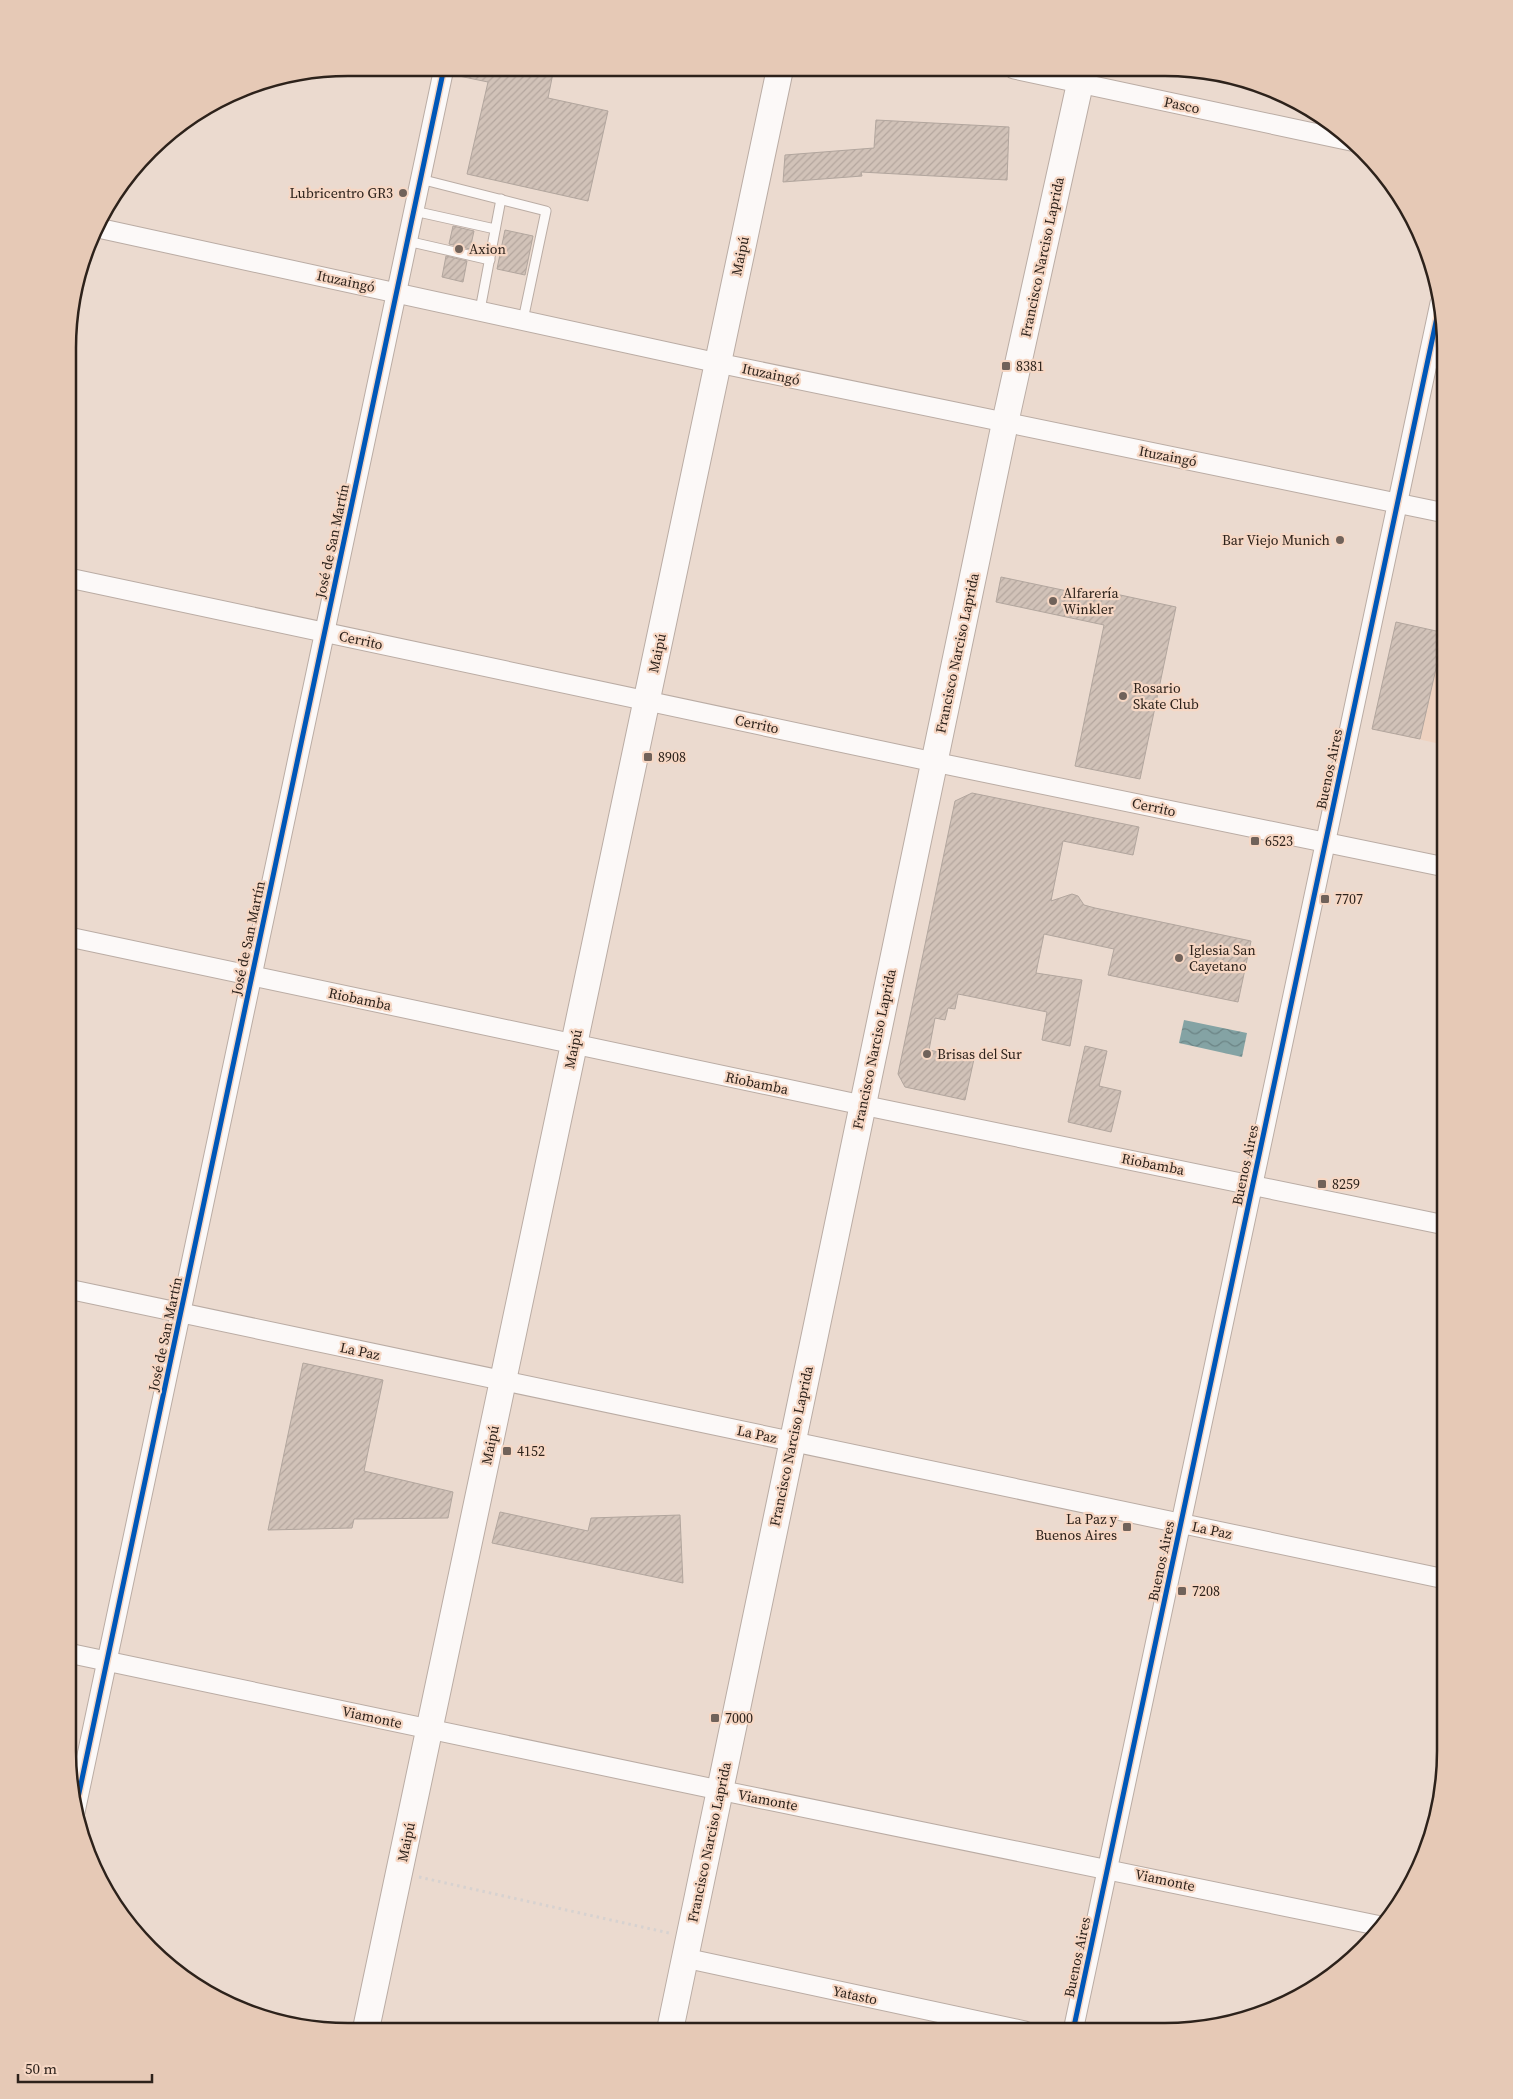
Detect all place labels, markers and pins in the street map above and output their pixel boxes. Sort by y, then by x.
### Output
place label: Lubricentro GR3 [289,183,393,203]
marker: Lubricentro GR3 [397,187,409,199]
place label: Axion [469,239,507,259]
marker: Axion [453,243,465,255]
place label: 8381 [1016,356,1044,376]
marker: 8381 [1000,360,1012,372]
place label: Bar Viejo Munich [1222,530,1330,550]
marker: Bar Viejo Munich [1334,534,1346,546]
place label: Alfarería Winkler [1063,583,1119,619]
marker: Alfarería Winkler [1047,595,1059,607]
place label: Rosario Skate Club [1133,678,1199,714]
marker: Rosario Skate Club [1117,690,1129,702]
place label: 8908 [658,747,686,767]
marker: 8908 [642,751,654,763]
place label: 6523 [1265,831,1293,851]
marker: 6523 [1249,835,1261,847]
place label: 7707 [1335,889,1363,909]
marker: 7707 [1319,893,1331,905]
place label: Iglesia San Cayetano [1189,940,1256,976]
marker: Iglesia San Cayetano [1173,952,1185,964]
place label: Brisas del Sur [937,1044,1022,1064]
marker: Brisas del Sur [921,1048,933,1060]
place label: 8259 [1332,1174,1360,1194]
marker: 8259 [1316,1178,1328,1190]
place label: 4152 [517,1441,545,1461]
marker: 4152 [501,1445,513,1457]
place label: La Paz y Buenos Aires [1035,1509,1118,1545]
marker: La Paz y Buenos Aires [1121,1521,1133,1533]
place label: 7208 [1192,1581,1220,1601]
marker: 7208 [1176,1585,1188,1597]
place label: 7000 [725,1708,753,1728]
marker: 7000 [709,1712,721,1724]

